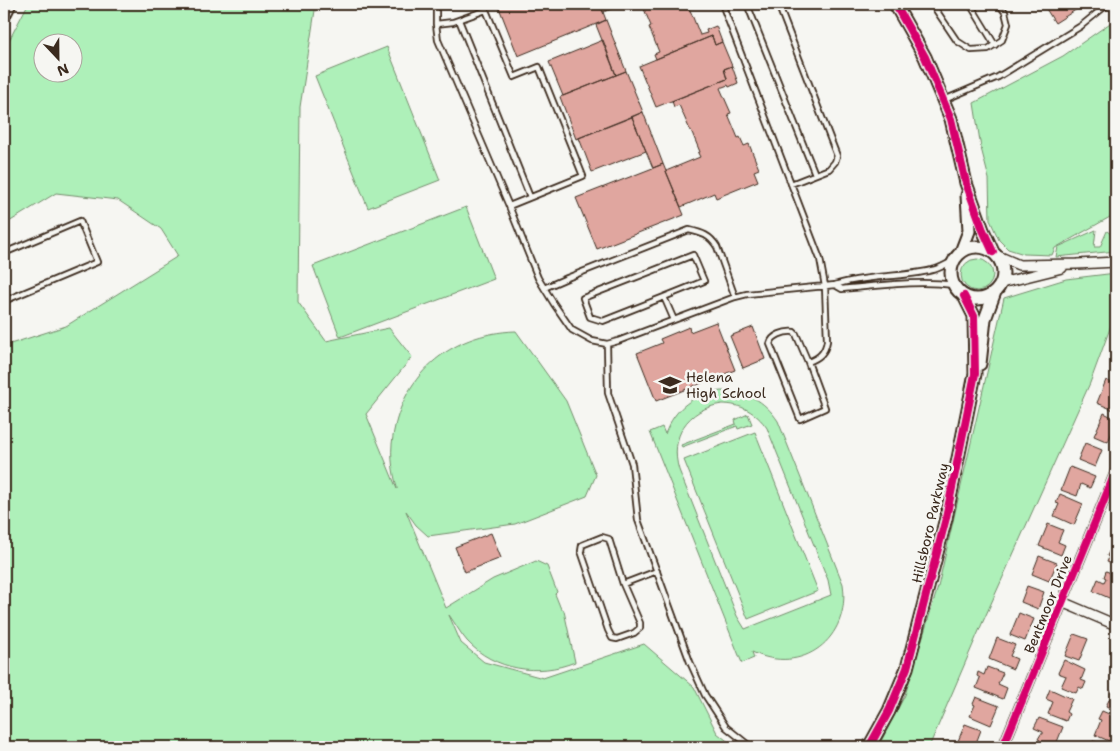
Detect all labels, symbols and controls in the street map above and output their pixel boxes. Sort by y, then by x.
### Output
north arrow [32,32,82,82]
text: N [54,60,71,80]
place label: Helena High School [686,368,767,402]
school or university icon: Helena High School [657,372,683,398]
street label: Hillsboro Parkway [907,461,953,585]
street label: Bentmoor Drive [1020,552,1076,656]

